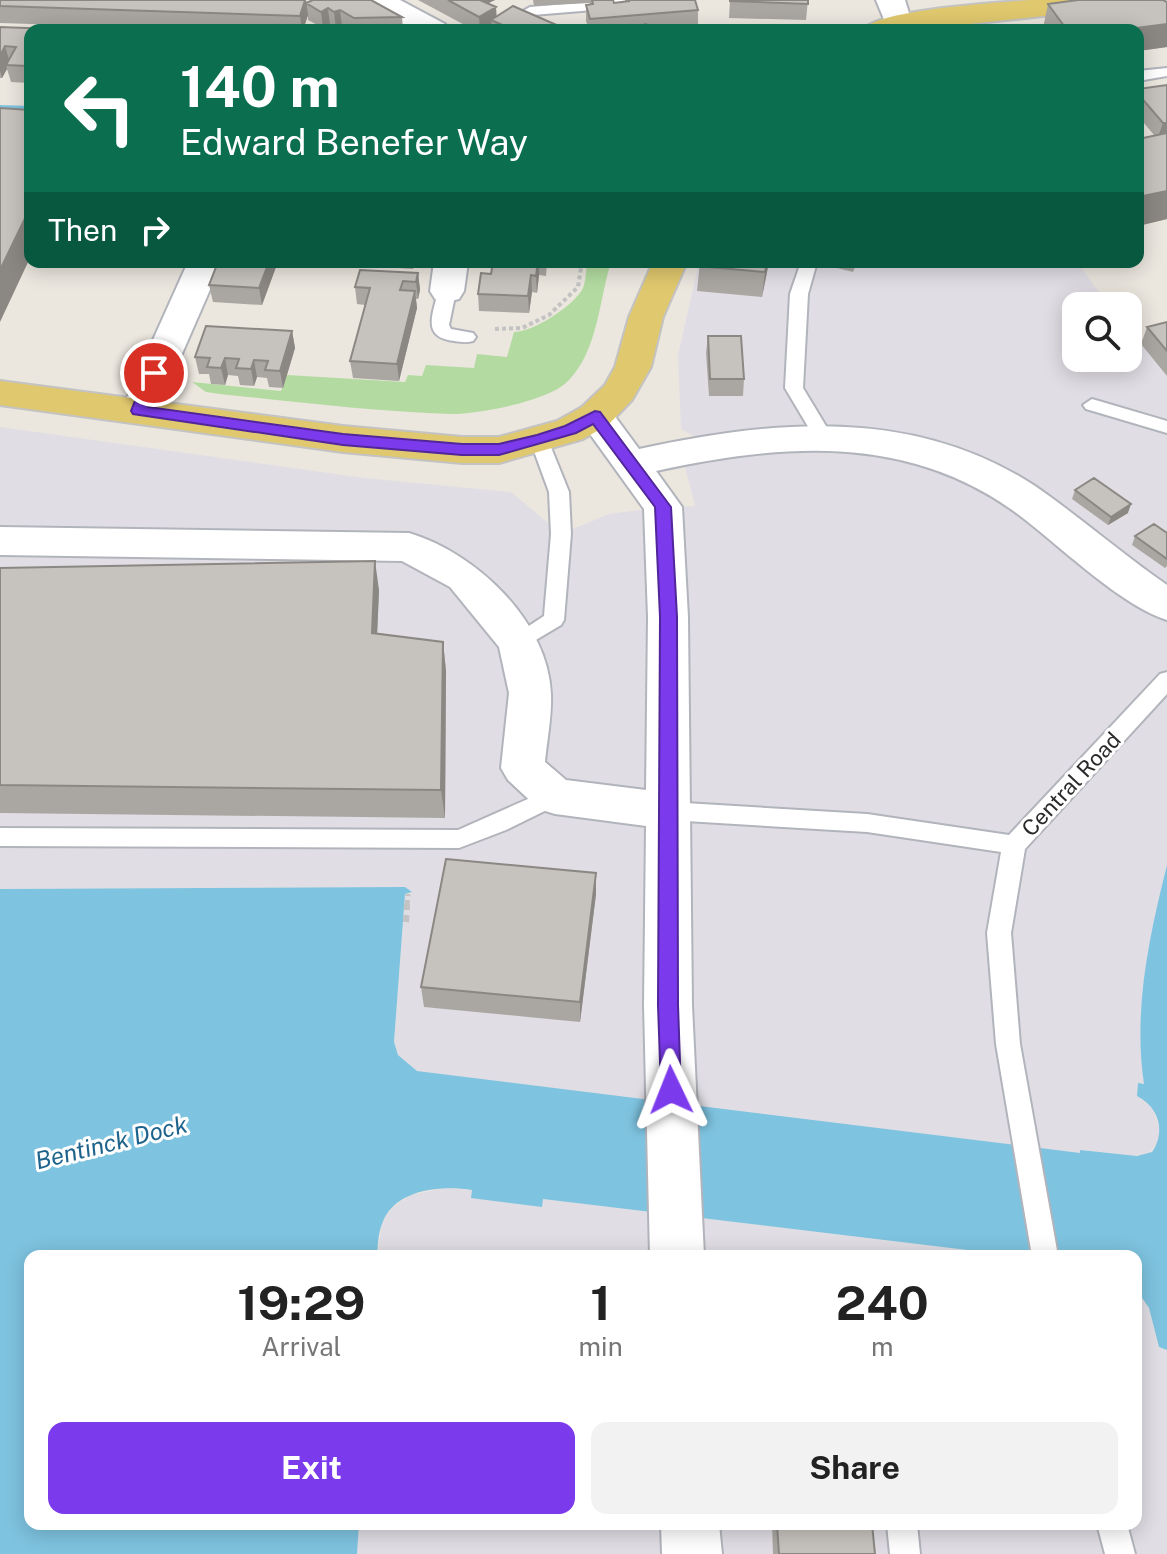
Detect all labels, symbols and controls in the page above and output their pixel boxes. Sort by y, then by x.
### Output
text: 140 m [180,54,340,120]
icon: left [48,56,152,160]
text: Edward Benefer Way [180,121,528,163]
icon: right [133,208,177,252]
text: Then [48,212,117,248]
map controls [1062,292,1142,372]
button: search [1062,292,1142,372]
pin [120,339,188,407]
icon: arrive [132,351,176,395]
street label: Central Road [1016,727,1126,841]
position arrow [629,1048,713,1132]
water label: Bentinck Dock [32,1110,190,1174]
text: 19:29 [237,1274,365,1331]
text: 1 [590,1274,611,1331]
text: 240 [836,1274,929,1331]
text: Arrival [261,1331,341,1362]
text: min [579,1331,623,1362]
text: m [871,1331,894,1362]
button: Exit [48,1422,575,1514]
button: Share [591,1422,1118,1514]

